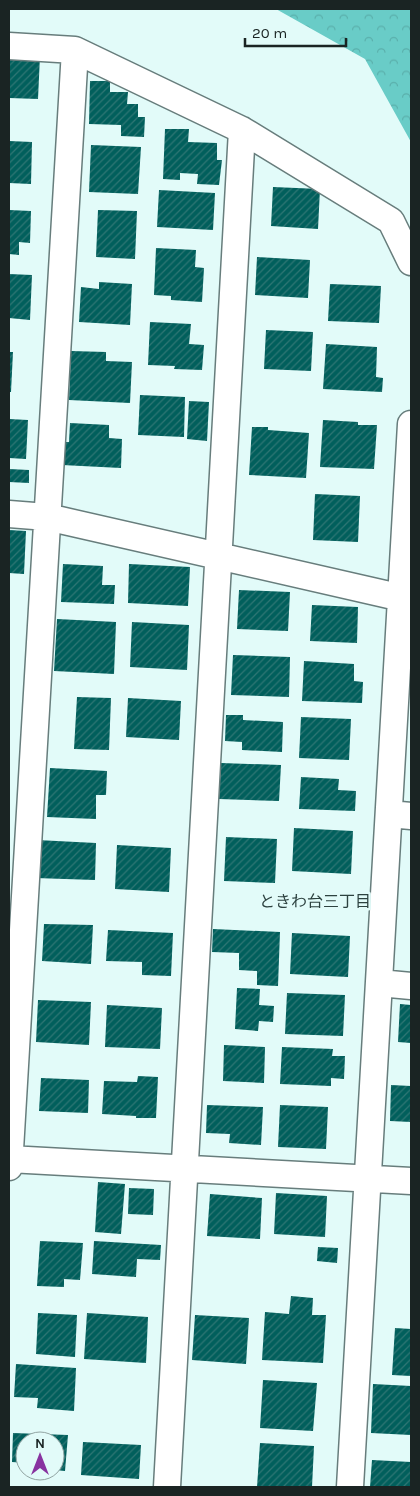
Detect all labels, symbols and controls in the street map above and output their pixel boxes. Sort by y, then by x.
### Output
scale bar [245,15,346,47]
text: 20 m [252,24,287,42]
district label: ときわ台三丁目 [259,892,371,911]
north arrow [15,1431,65,1481]
text: N [35,1435,45,1452]

